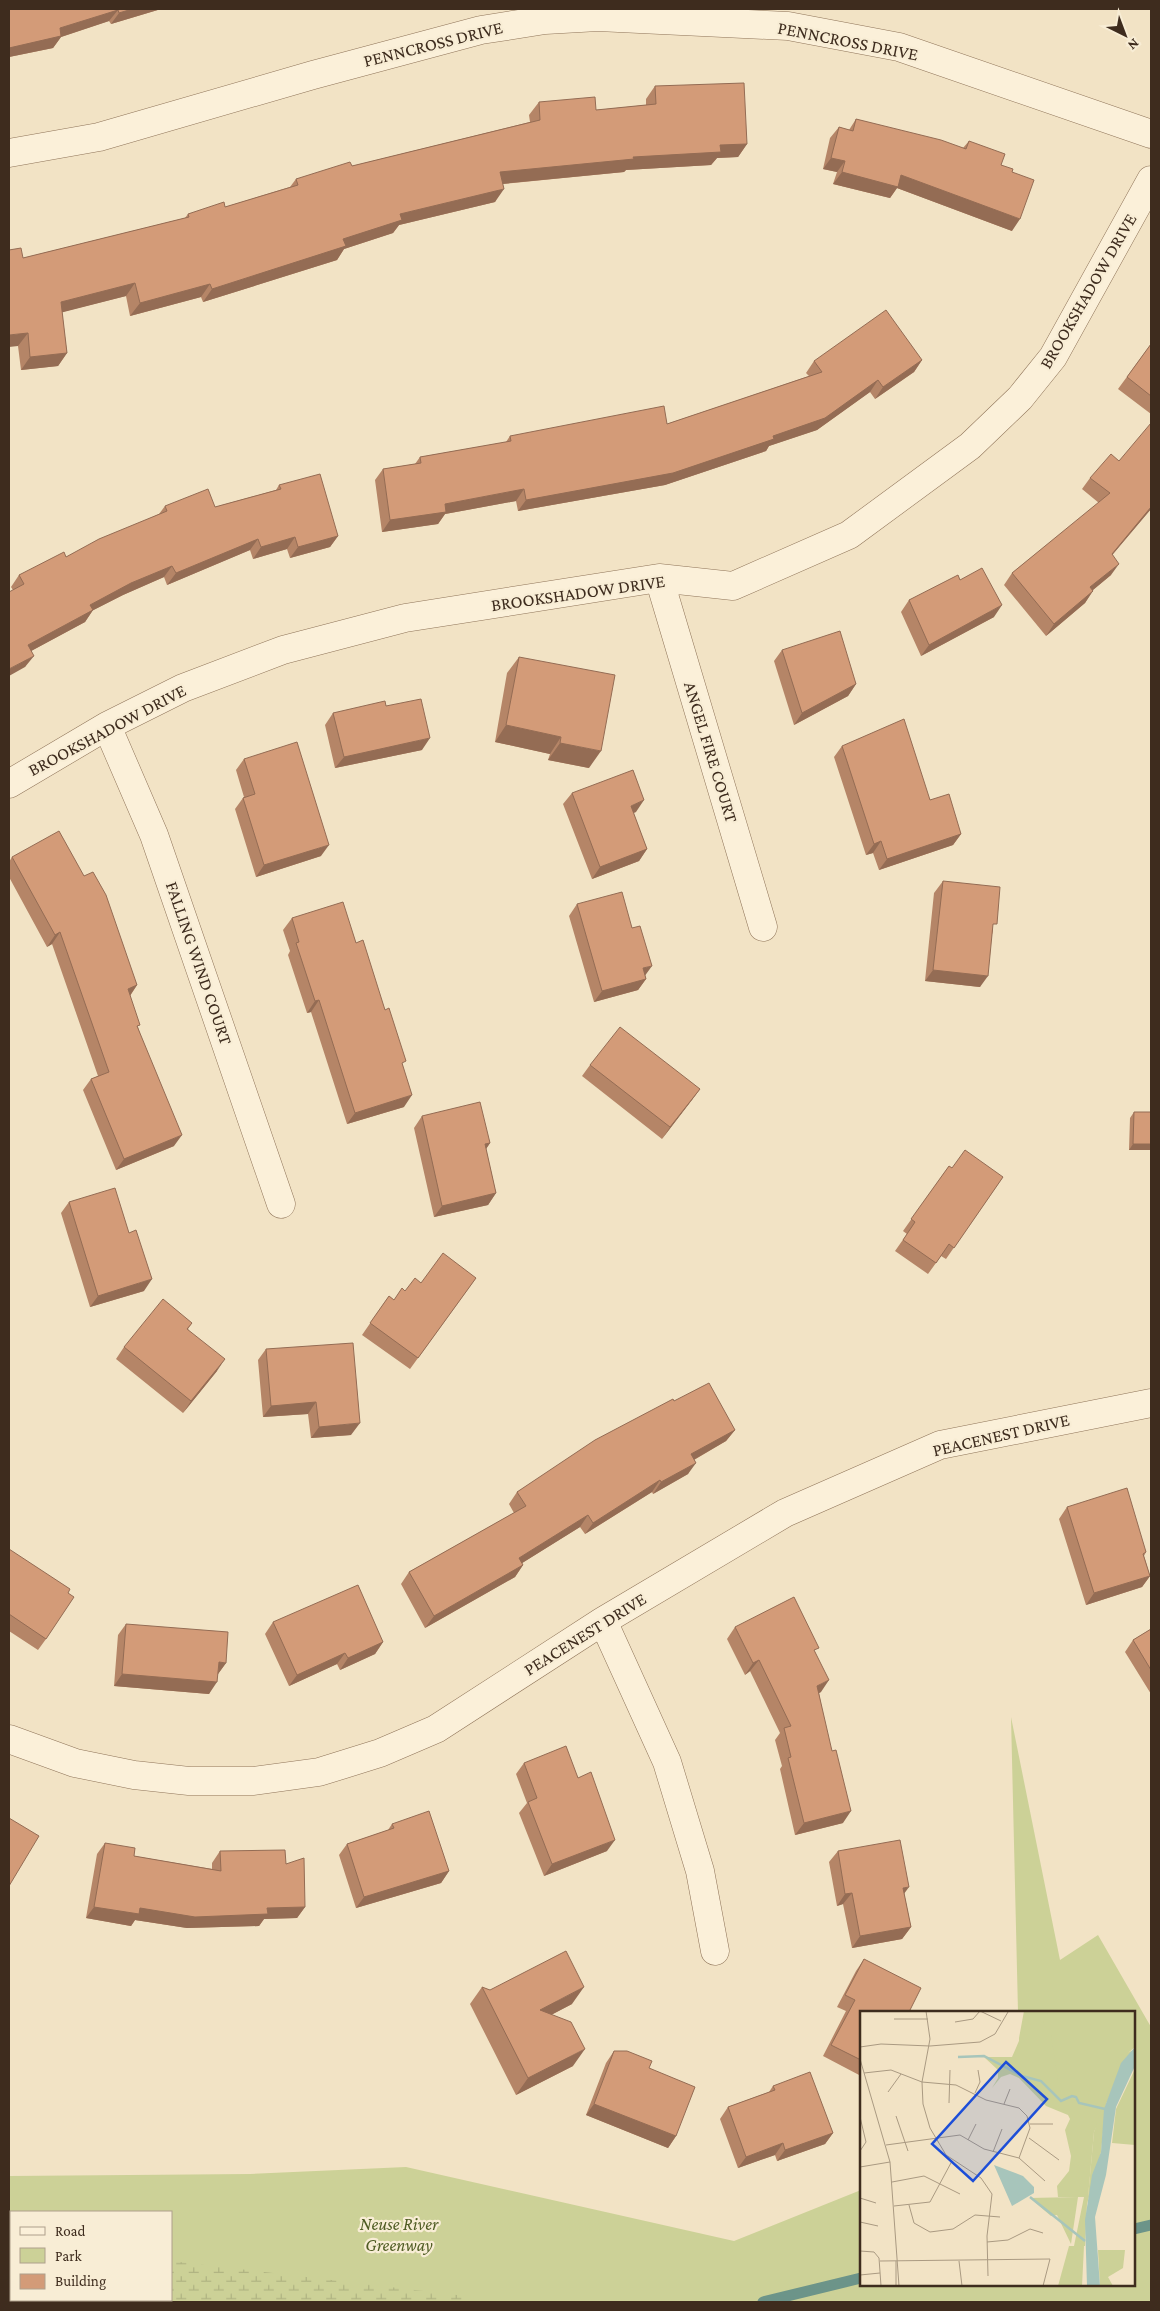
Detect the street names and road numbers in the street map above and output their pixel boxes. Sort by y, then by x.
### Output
street label: PENNCROSS DRIVE [361,17,505,71]
street label: PENNCROSS DRIVE [776,18,920,64]
street label: BROOKSHADOW DRIVE [1035,210,1141,372]
street label: BROOKSHADOW DRIVE [490,571,667,615]
street label: ANGEL FIRE COURT [680,679,742,825]
street label: BROOKSHADOW DRIVE [25,680,189,780]
street label: FALLING WIND COURT [162,879,236,1048]
street label: PEACENEST DRIVE [931,1409,1072,1460]
street label: PEACENEST DRIVE [520,1588,650,1680]

